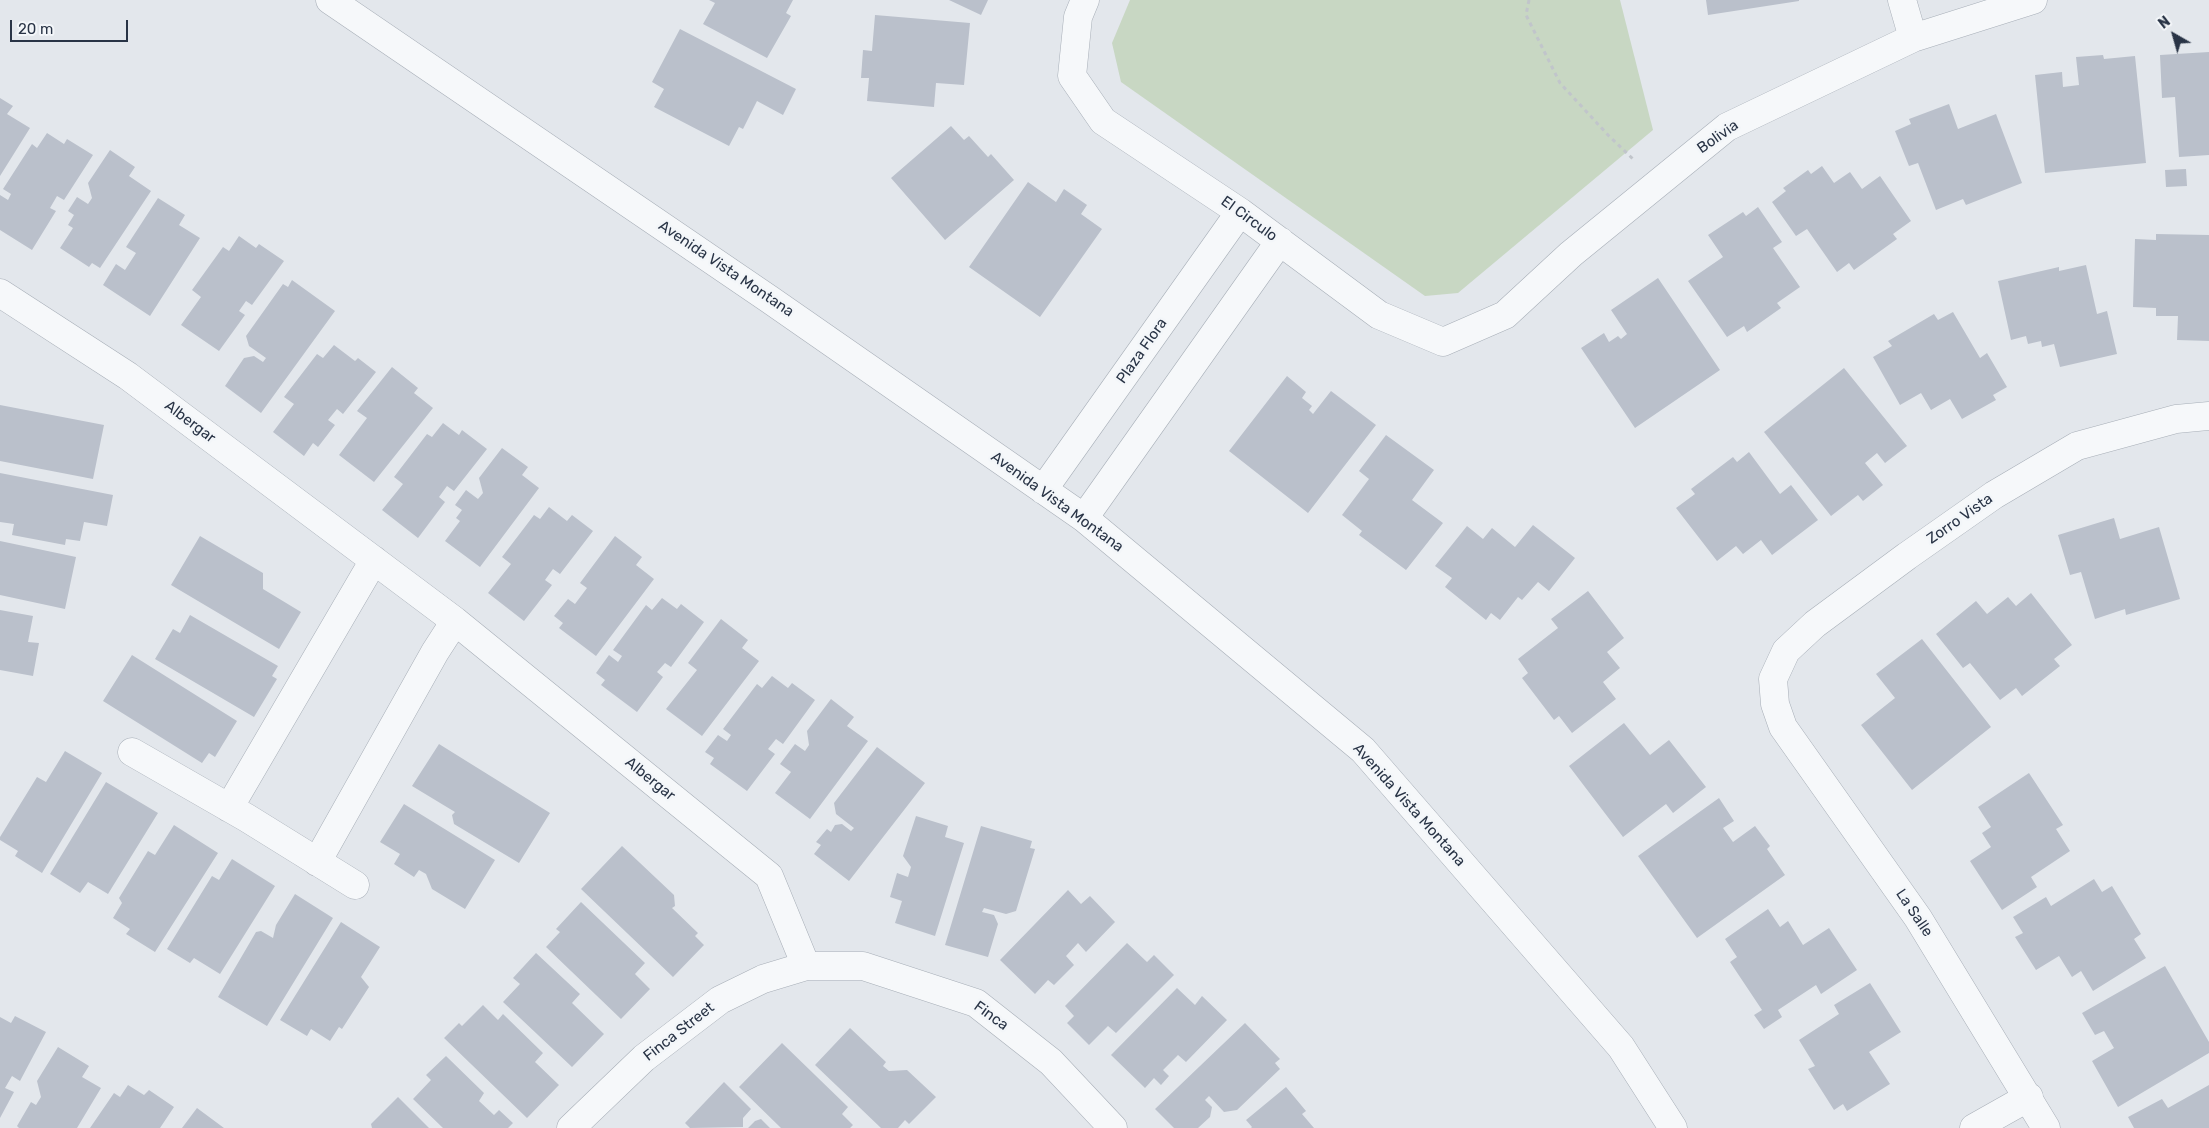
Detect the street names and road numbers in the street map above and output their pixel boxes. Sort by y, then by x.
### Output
street label: Bolivia [1694,116,1742,158]
street label: El Circulo [1217,193,1281,245]
street label: Avenida Vista Montana [655,217,797,321]
street label: Plaza Flora [1113,315,1171,387]
street label: Albergar [161,397,219,447]
street label: Avenida Vista Montana [987,448,1127,556]
street label: Zorro Vista [1924,490,1996,548]
street label: Avenida Vista Montana [1349,740,1469,870]
street label: Albergar [621,753,679,805]
street label: La Salle [1892,886,1936,940]
street label: Finca [970,998,1012,1034]
street label: Finca Street [640,999,718,1065]

